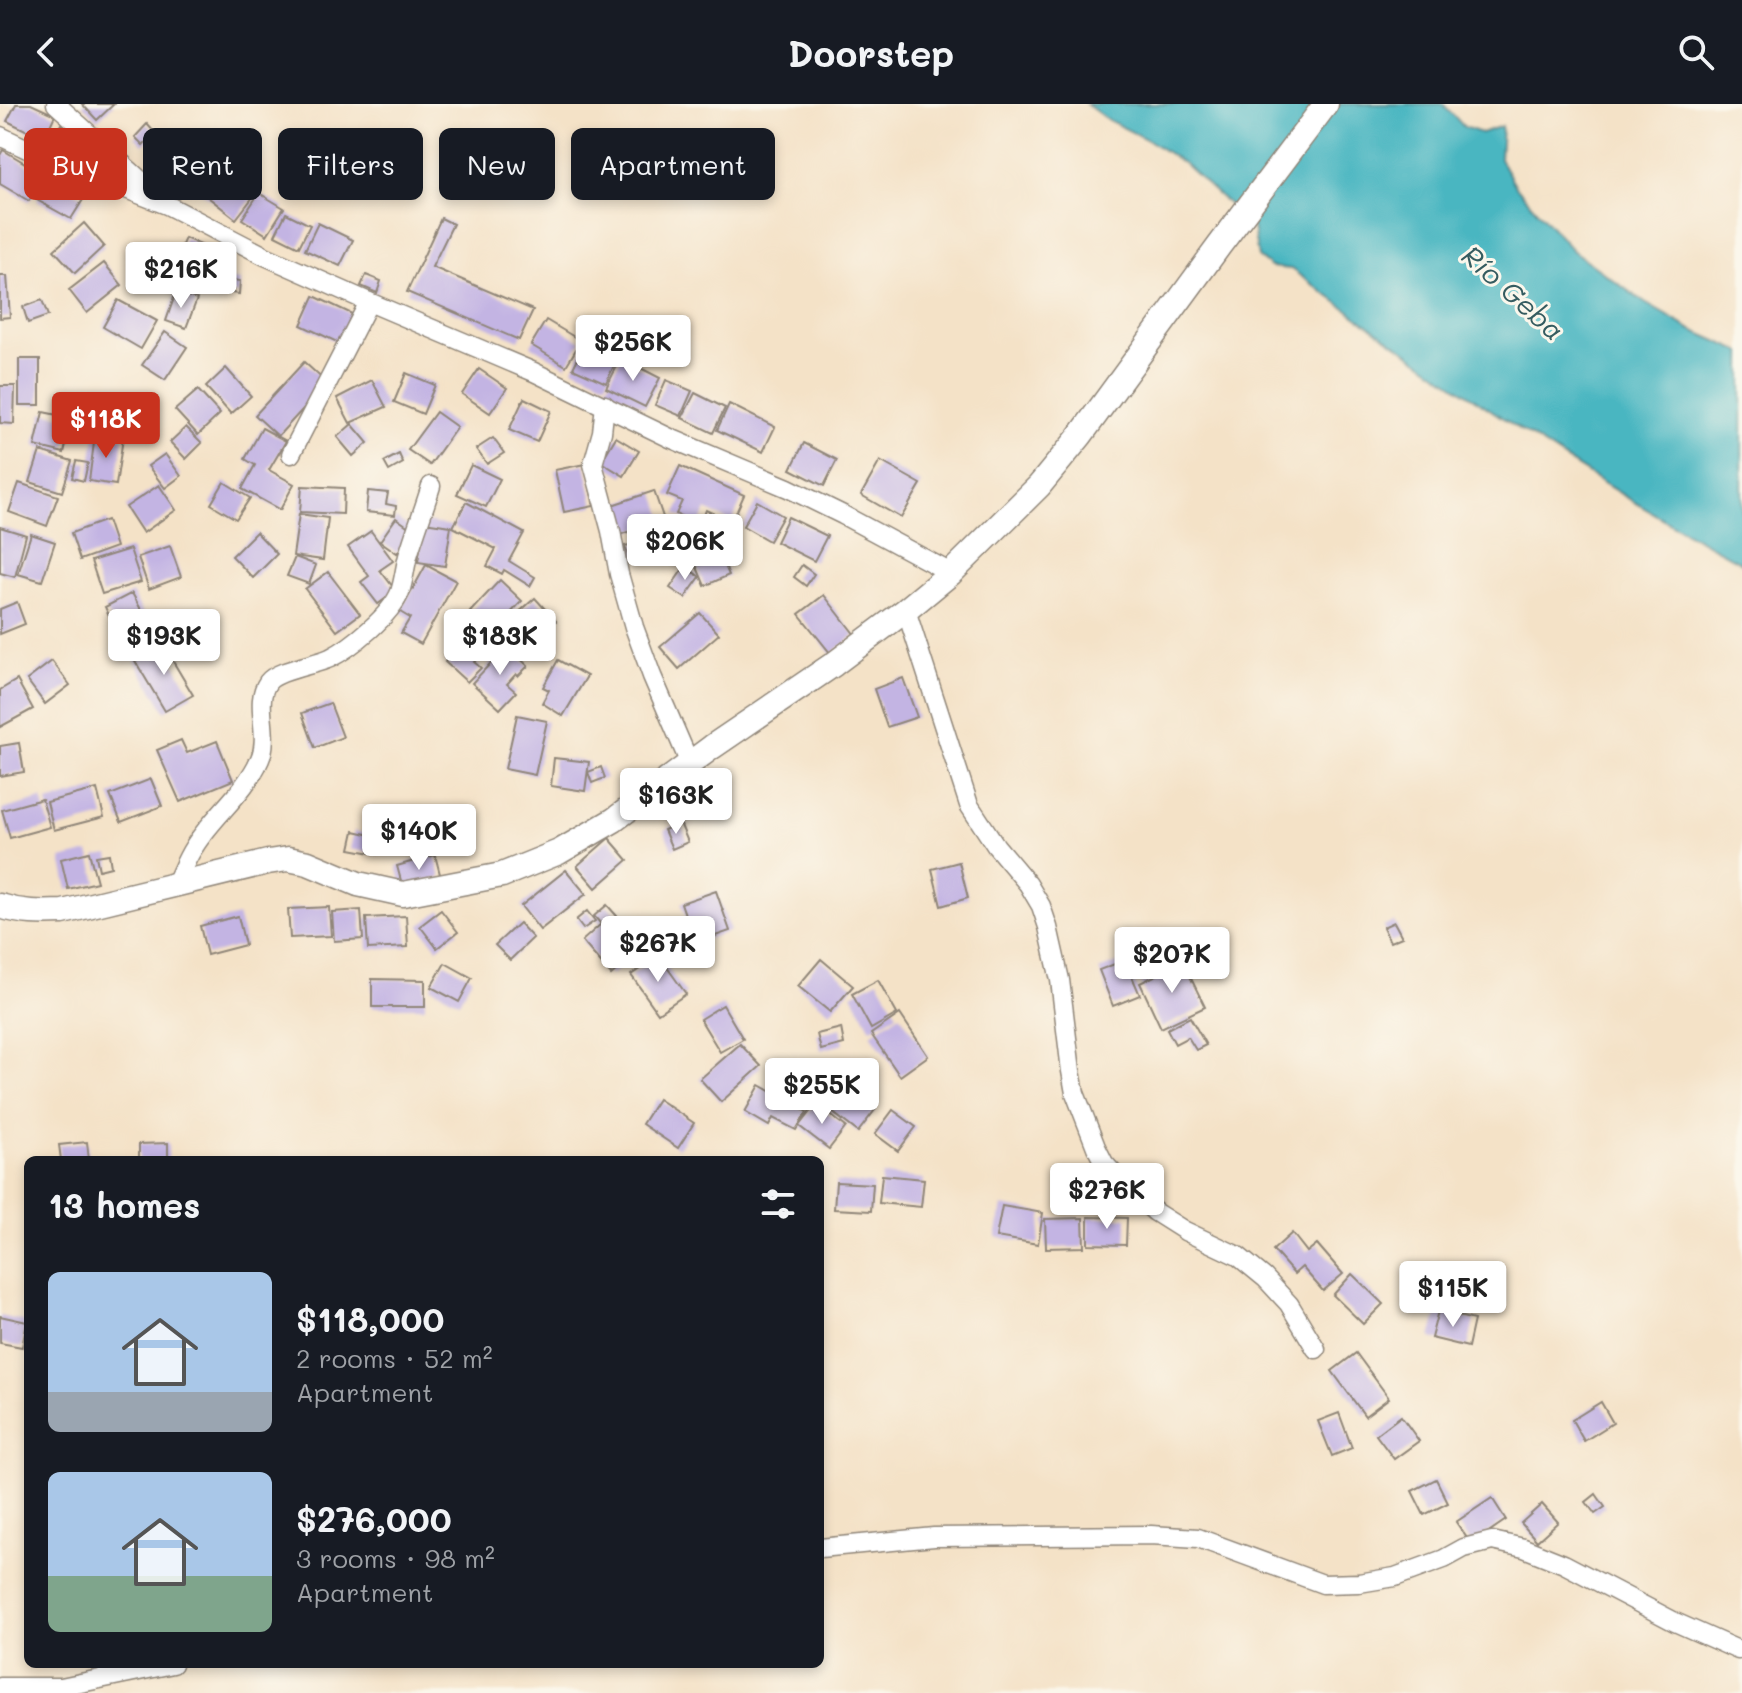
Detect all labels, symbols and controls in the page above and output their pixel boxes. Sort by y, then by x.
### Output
text: Doorstep [788,29,954,76]
icon: back [24,30,68,74]
icon: search [1674,30,1718,74]
chip: Buy [24,128,127,200]
chip: Rent [143,128,262,200]
chip: Filters [278,128,423,200]
chip: New [439,128,555,200]
chip: Apartment [571,128,775,200]
water label: Río Geba [1455,237,1572,348]
pin: $216K [125,242,237,310]
text: $216K [144,251,218,285]
pin: $256K [577,315,689,383]
text: $256K [594,324,672,358]
pin: $118K [50,392,162,460]
text: $118K [70,401,142,435]
pin: $206K [629,514,741,582]
text: $206K [645,523,725,557]
pin: $193K [108,609,220,677]
pin: $183K [444,609,556,677]
text: $193K [126,618,202,652]
text: $183K [462,618,538,652]
pin: $163K [620,768,732,836]
text: $163K [638,777,714,811]
pin: $140K [363,804,475,872]
text: $140K [380,813,458,847]
pin: $267K [602,916,714,984]
text: $267K [619,925,697,959]
pin: $207K [1116,927,1228,995]
text: $207K [1133,936,1211,970]
pin: $255K [766,1058,878,1126]
text: $255K [783,1067,861,1101]
pin: $276K [1051,1163,1163,1231]
text: $276K [1068,1172,1146,1206]
text: 13 homes [48,1182,201,1227]
icon: filters [756,1182,800,1226]
pin: $115K [1397,1261,1509,1329]
text: $115K [1417,1270,1489,1304]
text: $118,000 [296,1296,444,1341]
icon: home [112,1304,208,1400]
text: 2 rooms · 52 m² [296,1341,493,1375]
text: Apartment [296,1375,433,1409]
text: $276,000 [296,1496,452,1541]
icon: home [112,1504,208,1600]
text: 3 rooms · 98 m² [296,1541,495,1575]
text: Apartment [296,1575,433,1609]

